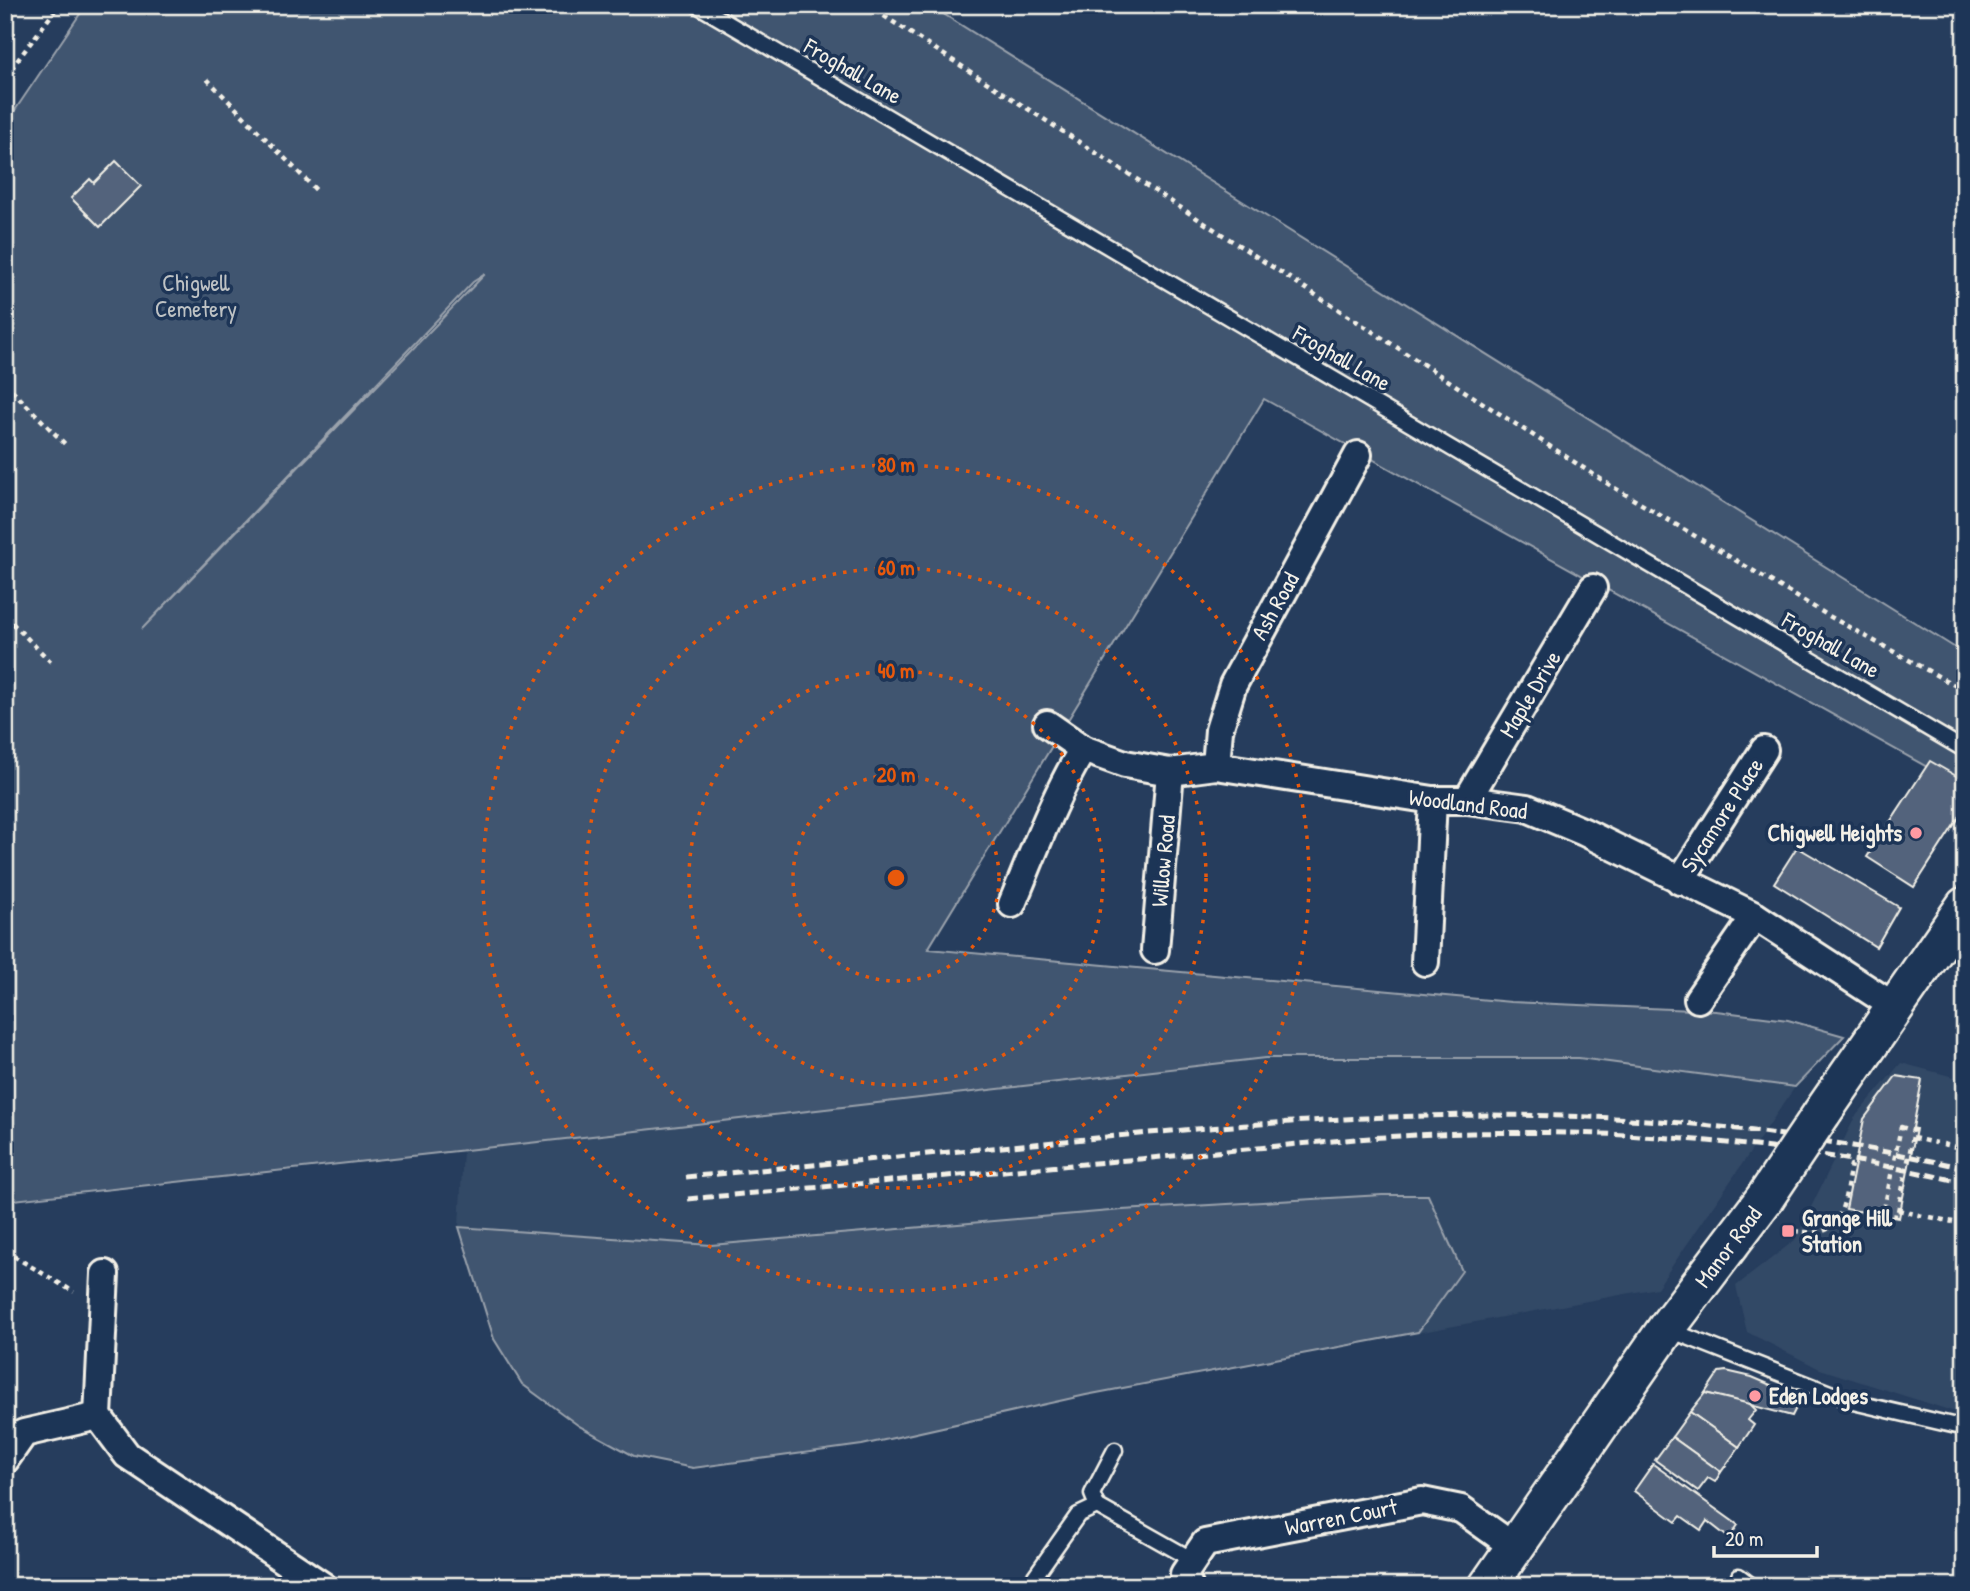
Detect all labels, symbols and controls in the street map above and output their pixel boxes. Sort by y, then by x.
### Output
street label: Froghall Lane [798,30,908,111]
park label: Chigwell Cemetery [155,267,237,324]
street label: Froghall Lane [1287,317,1397,398]
text: 80 m [877,450,915,479]
text: 60 m [878,553,914,582]
street label: Ash Road [1243,566,1306,645]
street label: Froghall Lane [1776,604,1886,685]
street label: Maple Drive [1491,644,1568,743]
text: 40 m [878,656,914,685]
street label: Sycamore Place [1673,751,1770,878]
text: 20 m [877,760,915,789]
street label: Woodland Road [1407,781,1529,826]
street label: Willow Road [1143,814,1182,908]
place label: Chigwell Heights [1768,817,1902,849]
marker: Chigwell Heights [1908,825,1924,841]
centre of rings [884,866,908,890]
street label: Manor Road [1687,1200,1768,1294]
place label: Grange Hill Station [1802,1202,1893,1259]
marker: Grange Hill Station [1780,1223,1796,1239]
place label: Eden Lodges [1769,1380,1868,1412]
marker: Eden Lodges [1747,1388,1763,1404]
street label: Warren Court [1282,1490,1401,1543]
scale bar [1714,1514,1818,1558]
text: 20 m [1725,1524,1763,1553]

